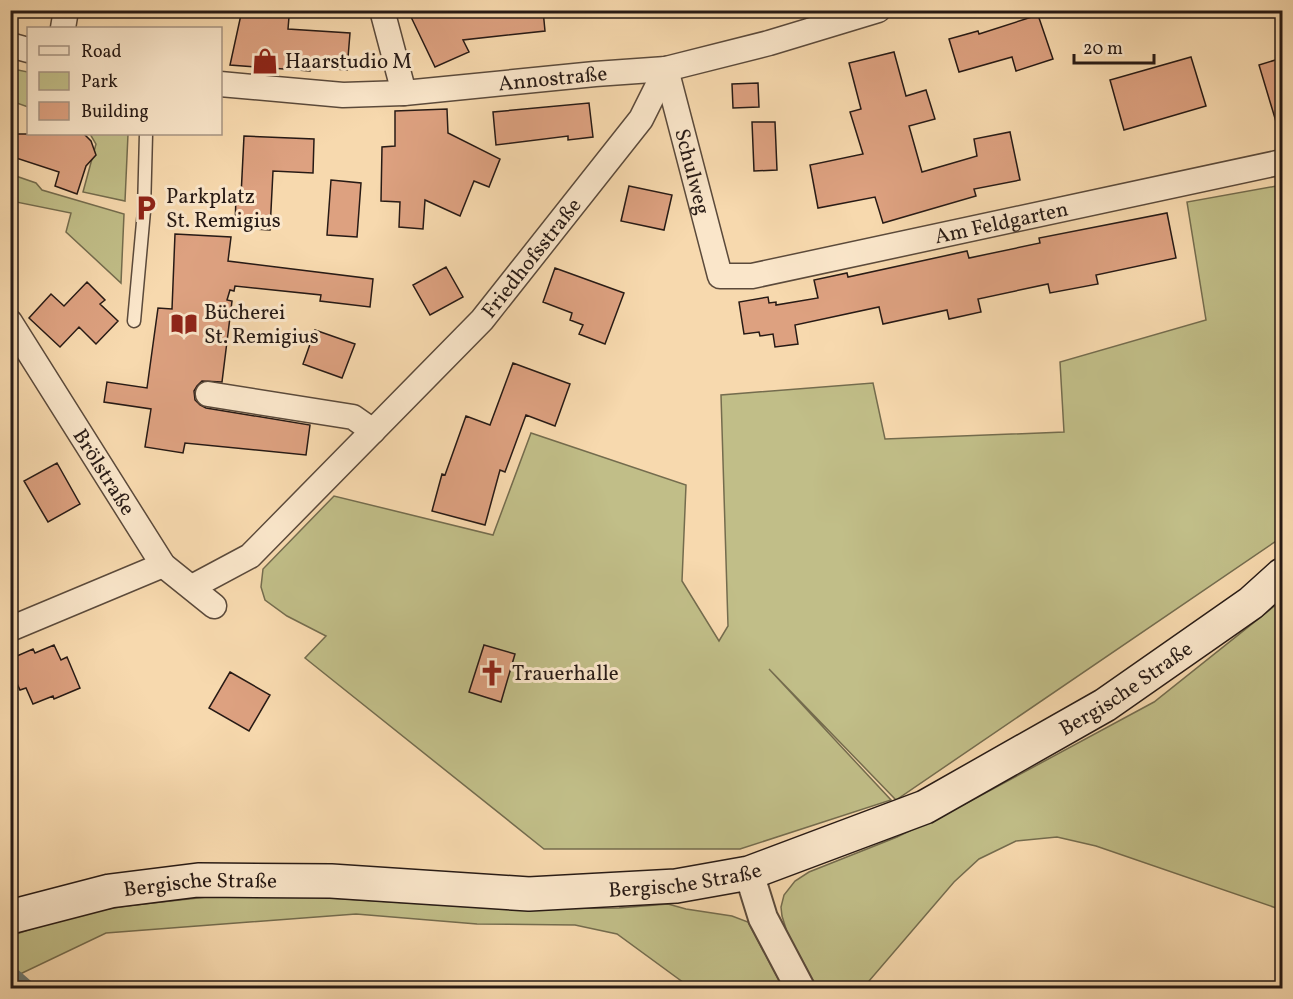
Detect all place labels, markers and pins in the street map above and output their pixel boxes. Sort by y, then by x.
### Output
shop icon: Haarstudio M [250,46,280,76]
place label: Haarstudio M [285,48,412,77]
place label: Parkplatz St. Remigius [166,183,281,236]
parking icon: Parkplatz St. Remigius [131,193,161,223]
place label: Bücherei St. Remigius [204,299,319,352]
library icon: Bücherei St. Remigius [169,309,199,339]
church icon: Trauerhalle [477,658,507,688]
place label: Trauerhalle [512,660,619,689]

